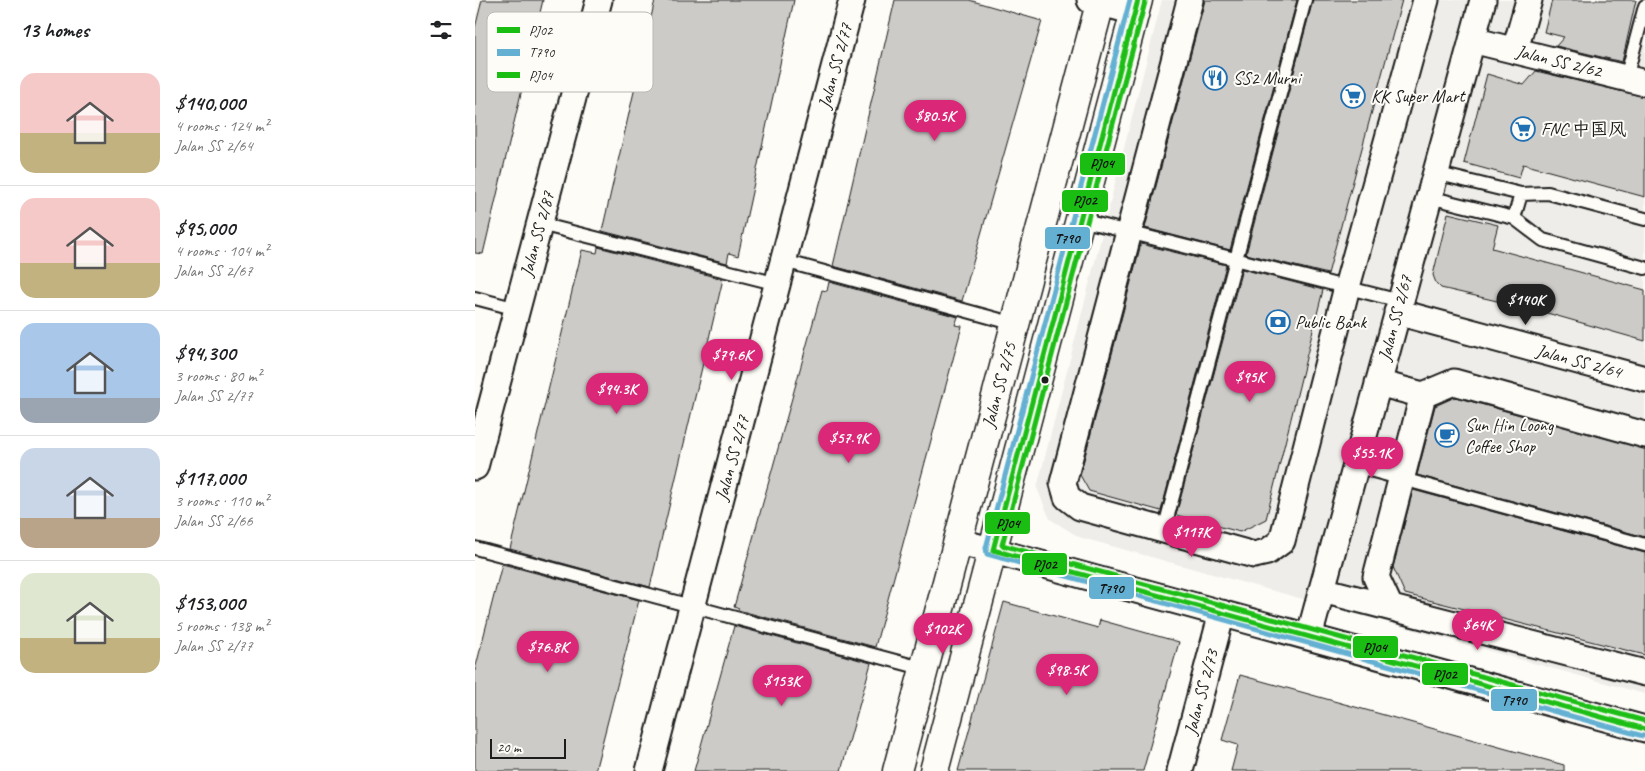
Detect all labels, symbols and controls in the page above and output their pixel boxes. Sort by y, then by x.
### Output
legend [487,12,653,92]
icon: filters [427,16,455,44]
text: 13 homes [20,17,89,43]
street label: Jalan SS 2/77 [813,20,857,112]
text: PJ02 [529,22,554,39]
street label: Jalan SS 2/62 [1513,40,1606,83]
text: T790 [529,44,556,61]
restaurant icon: SS2 Murni [1202,65,1228,91]
text: PJ04 [529,67,554,84]
place label: SS2 Murni [1233,67,1303,89]
supermarket icon: KK Super Mart [1340,83,1366,109]
place label: KK Super Mart [1371,85,1466,107]
text: $140,000 [175,90,245,116]
icon: home [60,93,120,153]
pin: $80.5K [894,100,976,142]
text: $80.5K [915,106,955,126]
text: 4 rooms · 124 m² [175,116,269,136]
supermarket icon: FNC 中国风 [1510,116,1536,142]
place label: FNC 中国风 [1541,118,1626,140]
text: Jalan SS 2/64 [175,136,253,156]
line badge: PJ04 [1079,152,1126,176]
text: PJ04 [1090,155,1115,172]
street label: Jalan SS 2/87 [515,188,559,280]
line badge: PJ02 [1061,189,1109,213]
text: PJ02 [1073,192,1098,209]
text: $95,000 [175,215,235,241]
icon: home [60,218,120,278]
line badge: T790 [1044,226,1091,250]
text: T790 [1054,230,1081,247]
text: 4 rooms · 104 m² [175,241,269,261]
text: Jalan SS 2/67 [175,261,253,281]
street label: Jalan SS 2/67 [1373,272,1417,364]
pin: $140K [1491,284,1561,326]
text: $140K [1508,290,1544,310]
bank icon: Public Bank [1265,309,1291,335]
place label: Public Bank [1295,311,1367,333]
pin: $79.6K [691,338,773,381]
street label: Jalan SS 2/75 [977,339,1021,431]
street label: Jalan SS 2/64 [1533,339,1626,383]
text: $94,300 [175,340,236,366]
icon: home [60,343,120,403]
text: $79.6K [712,345,752,365]
pin: $95K [1220,360,1280,403]
text: 3 rooms · 80 m² [175,366,261,386]
text: $95K [1235,367,1265,387]
pin: $94.3K [576,372,658,415]
unlabelled marker [1040,375,1050,385]
text: $94.3K [597,379,637,399]
text: Jalan SS 2/77 [175,386,253,406]
street label: Jalan SS 2/77 [710,412,754,504]
place label: Sun Hin Loong Coffee Shop [1465,414,1555,457]
pin: $57.9K [808,422,890,464]
cafe icon: Sun Hin Loong Coffee Shop [1434,422,1460,448]
text: $57.9K [829,428,869,448]
pin: $55.1K [1331,436,1413,479]
text: $55.1K [1352,443,1392,463]
text: $117,000 [175,465,245,491]
icon: home [60,468,120,528]
text: 3 rooms · 110 m² [175,491,269,511]
text: Jalan SS 2/66 [175,511,253,531]
line badge: PJ04 [984,511,1031,535]
text: PJ04 [996,515,1021,532]
pin: $117K [1157,516,1227,558]
text: $117K [1174,522,1210,542]
line badge: PJ02 [1021,552,1068,576]
text: PJ02 [1033,556,1058,573]
line badge: T790 [1088,576,1135,600]
text: T790 [1098,580,1125,597]
text: $153,000 [175,590,245,616]
icon: home [60,593,120,653]
pin: $64K [1448,608,1508,651]
pin: $102K [908,612,978,655]
text: $64K [1463,615,1493,635]
text: 5 rooms · 138 m² [175,616,269,636]
text: $102K [925,619,961,639]
pin: $76.8K [507,630,589,673]
line badge: PJ04 [1352,635,1399,659]
text: Jalan SS 2/77 [175,636,253,656]
text: $76.8K [528,637,568,657]
text: PJ04 [1363,639,1388,656]
street label: Jalan SS 2/73 [1179,645,1223,738]
pin: $98.5K [1026,654,1108,696]
text: $98.5K [1047,660,1087,680]
line badge: PJ02 [1421,662,1469,686]
pin: $153K [747,664,817,707]
text: PJ02 [1433,666,1458,683]
text: $153K [764,671,800,691]
line badge: T790 [1490,688,1538,712]
text: T790 [1501,692,1528,709]
scale bar [490,736,566,759]
text: 20 m [497,739,521,756]

